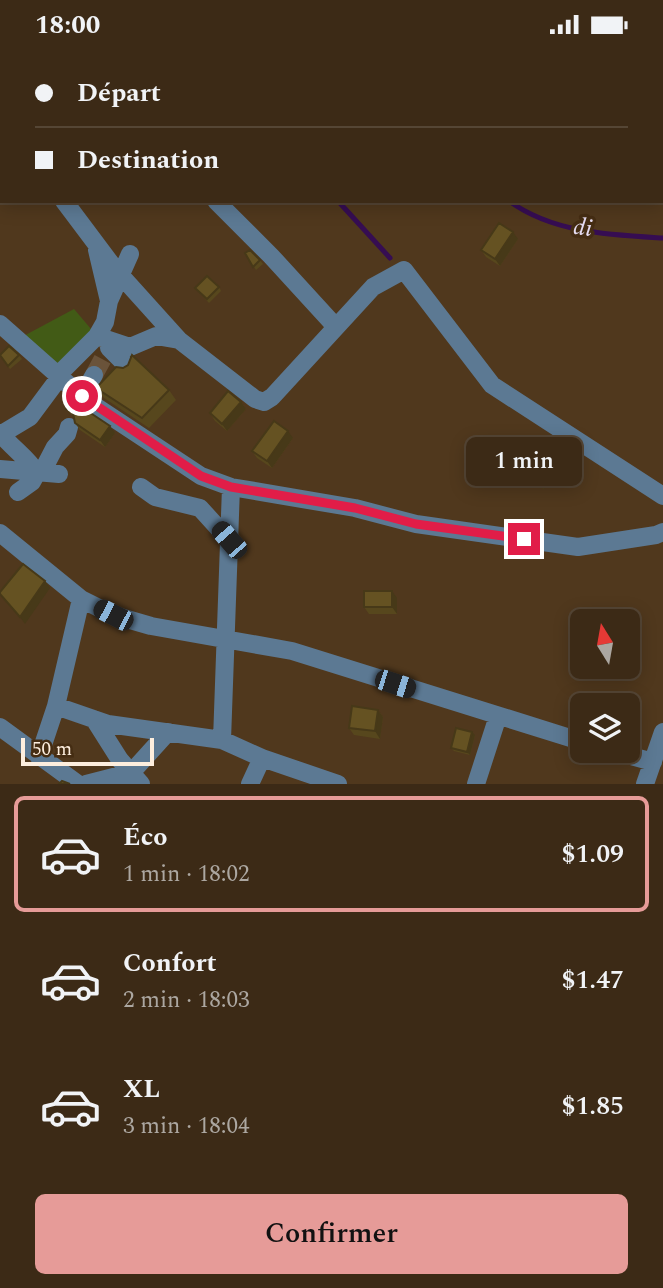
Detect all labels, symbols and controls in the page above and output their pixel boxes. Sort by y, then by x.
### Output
text: 18:00 [35,5,100,45]
text: Départ [77,73,161,113]
text: Destination [77,140,219,180]
water label: di [571,209,595,247]
route start [66,380,98,412]
callout: 1 min [466,437,582,487]
text: 1 min [494,444,554,479]
car [208,517,251,563]
route end [508,523,540,555]
car [90,596,137,634]
north arrow [570,609,640,679]
map controls [570,609,640,763]
car [372,668,419,700]
button: layers [570,693,640,763]
scale bar [21,735,154,767]
text: 50 m [32,735,72,764]
text: Éco [123,817,167,857]
icon: car [39,823,102,886]
text: $1.09 [561,834,624,874]
text: 1 min · 18:02 [123,857,250,892]
text: Confort [123,943,217,983]
icon: car [39,949,102,1012]
text: $1.47 [561,960,624,1000]
text: 2 min · 18:03 [123,983,250,1018]
text: XL [123,1069,160,1109]
icon: car [39,1075,102,1138]
text: $1.85 [561,1086,624,1126]
text: 3 min · 18:04 [123,1109,250,1144]
button: Confirmer [35,1194,628,1274]

